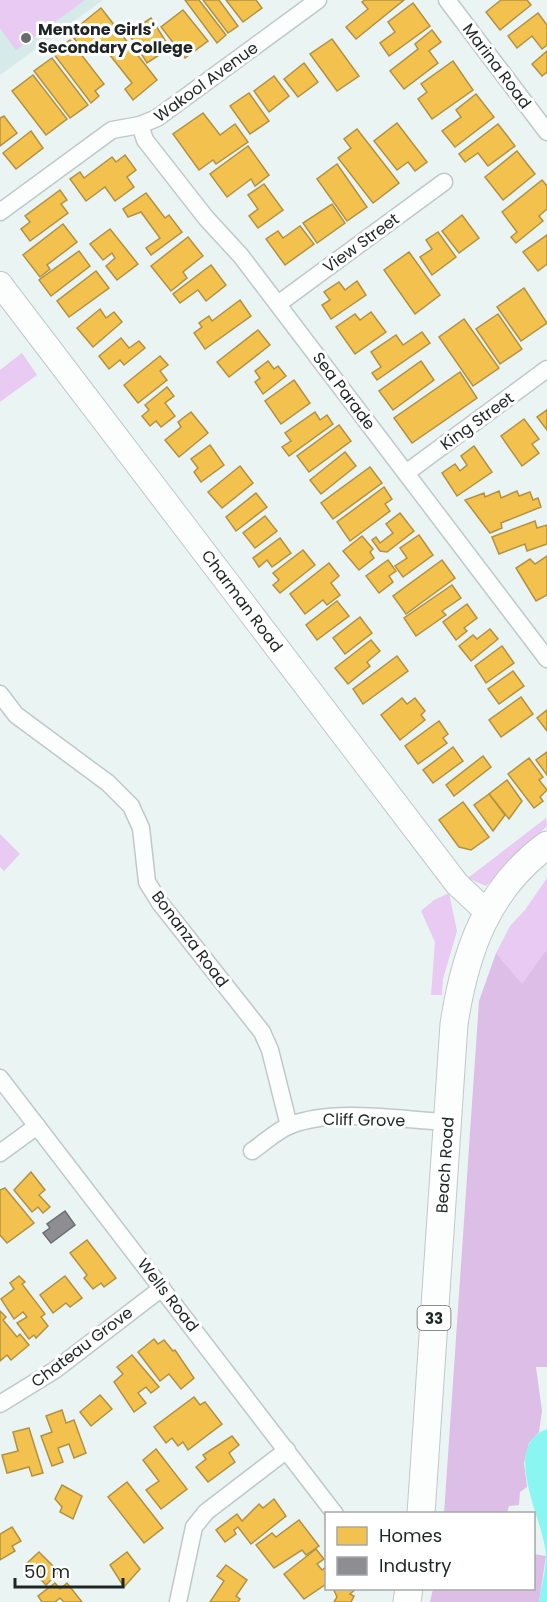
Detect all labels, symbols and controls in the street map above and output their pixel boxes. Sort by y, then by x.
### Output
place label: Mentone Girls' Secondary College [38,18,193,59]
street label: Marina Road [457,19,537,113]
marker: Mentone Girls' Secondary College [19,31,33,45]
street label: Wakool Avenue [149,36,263,128]
street label: View Street [318,207,404,278]
street label: Sea Parade [307,347,381,435]
street label: King Street [436,386,519,455]
street label: Charman Road [196,545,288,657]
street label: Bonanza Road [146,886,234,992]
street label: Cliff Grove [323,1108,406,1132]
street label: Beach Road [430,1116,460,1214]
street label: Wells Road [132,1253,204,1337]
street label: Chateau Grove [26,1301,138,1393]
road number: 33 [418,1306,450,1330]
legend [325,1512,535,1590]
text: Homes [379,1523,442,1548]
scale bar [15,1551,123,1589]
text: Industry [379,1553,451,1578]
text: 50 m [24,1559,70,1584]

